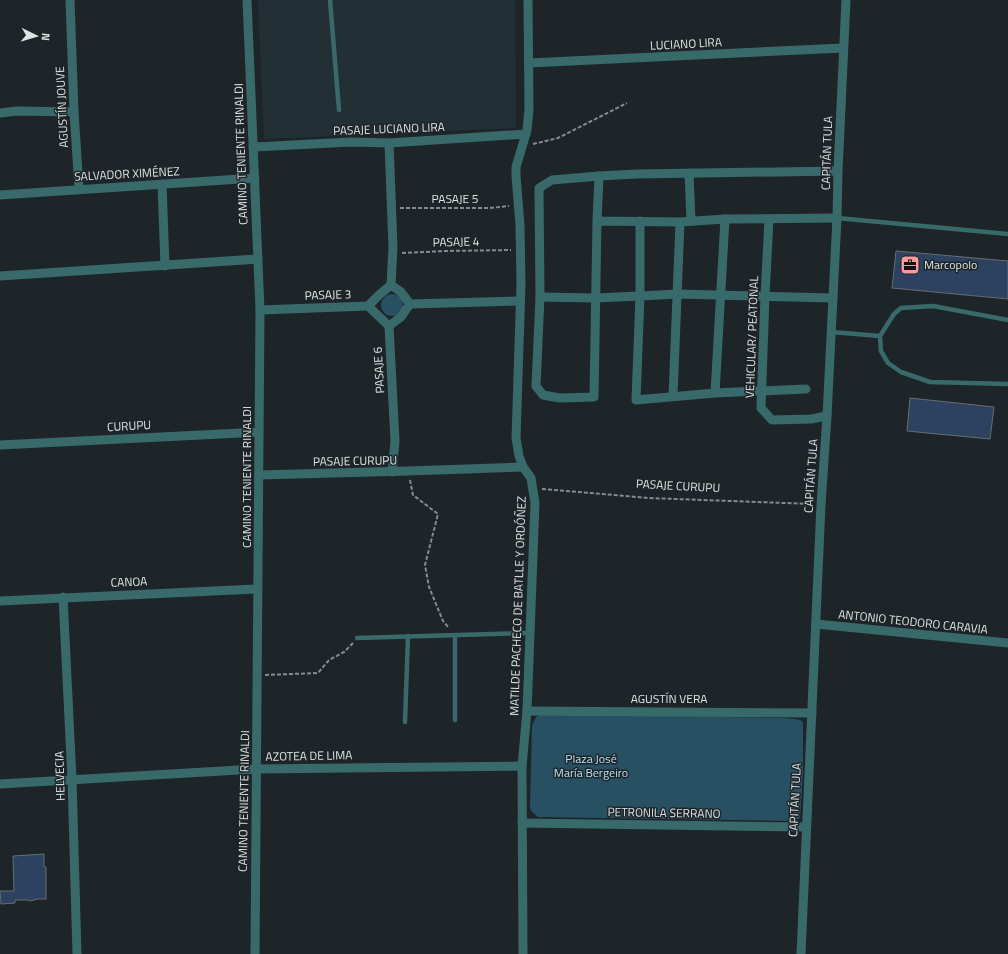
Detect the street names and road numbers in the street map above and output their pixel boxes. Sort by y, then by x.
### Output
street label: LUCIANO LIRA [650,32,722,55]
street label: AGUSTÍN JOUVE [50,66,73,148]
street label: CAMINO TENIENTE RINALDI [229,83,252,225]
street label: CAPITÁN TULA [816,116,837,190]
street label: PASAJE LUCIANO LIRA [333,117,445,140]
street label: SALVADOR XIMÉNEZ [74,161,180,186]
street label: PASAJE 5 [432,189,479,208]
street label: PASAJE 4 [432,232,480,251]
street label: VEHICULAR/ PEATONAL [740,275,763,398]
street label: PASAJE 3 [304,284,352,305]
street label: PASAJE 6 [368,346,389,394]
street label: CAMINO TENIENTE RINALDI [237,406,256,548]
street label: CURUPU [106,415,152,436]
street label: CAPITÁN TULA [798,438,823,514]
street label: PASAJE CURUPU [313,450,397,471]
street label: PASAJE CURUPU [635,474,721,497]
street label: MATILDE PACHECO DE BATLLE Y ORDÓÑEZ [504,496,531,716]
street label: CANOA [110,571,148,592]
street label: ANTONIO TEODORO CARAVIA [837,604,989,639]
street label: AGUSTÍN VERA [631,689,707,708]
street label: CAMINO TENIENTE RINALDI [233,730,254,872]
street label: AZOTEA DE LIMA [265,745,353,766]
street label: HELVECIA [49,751,70,801]
street label: CAPITÁN TULA [783,762,806,838]
street label: PETRONILA SERRANO [607,802,721,823]

